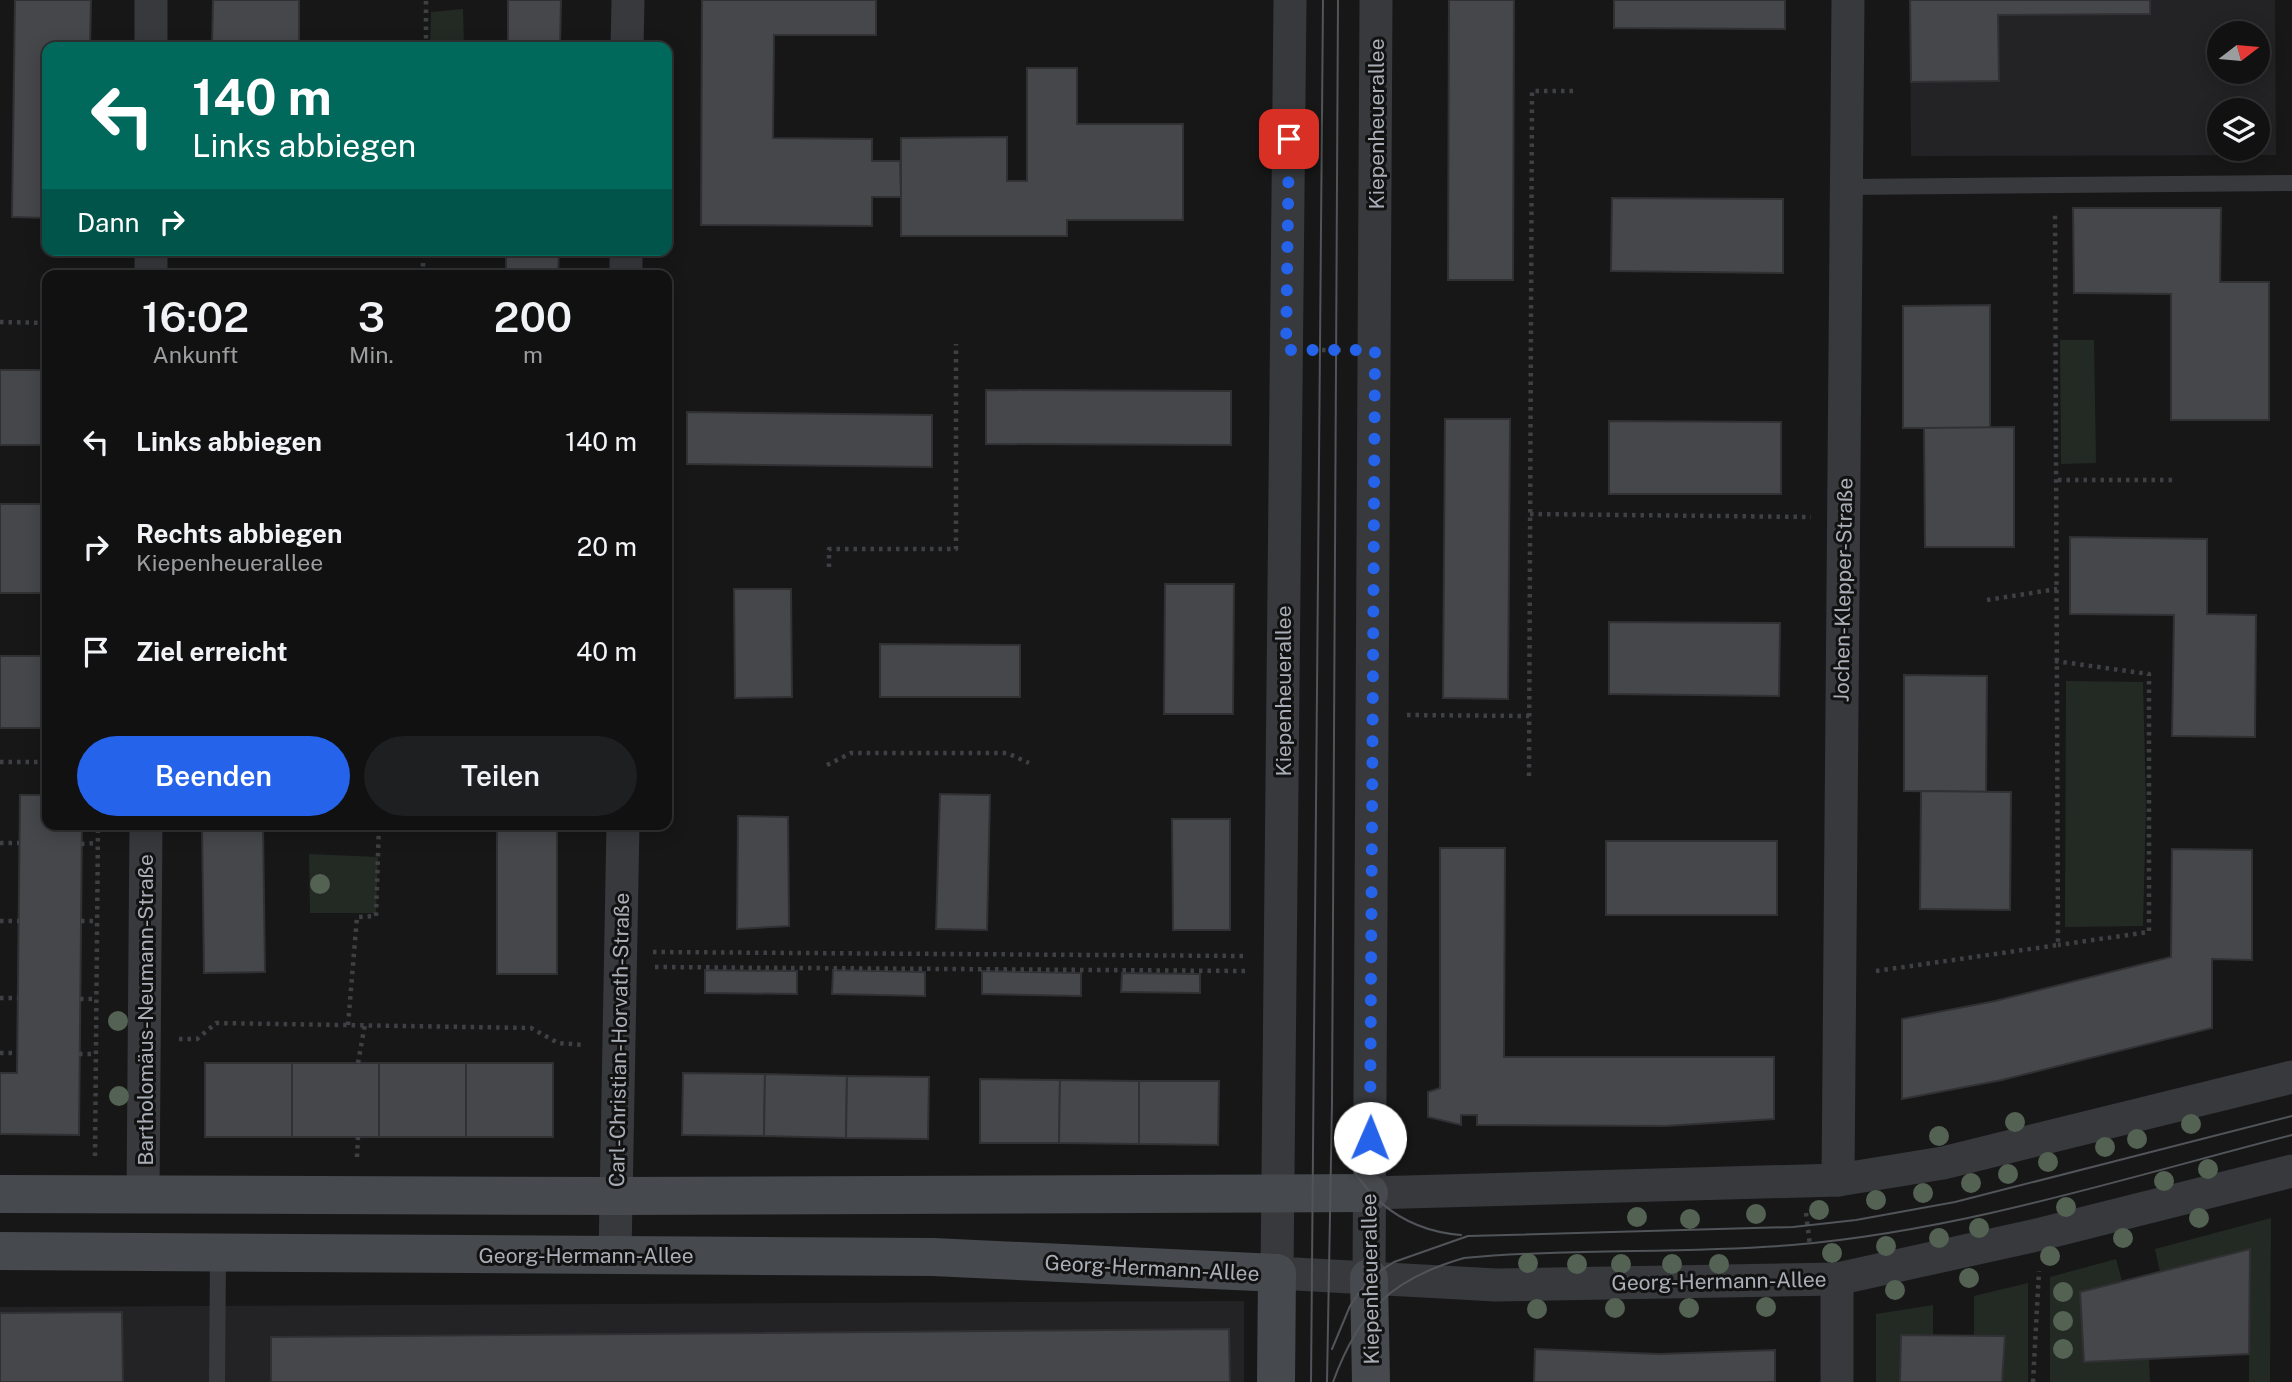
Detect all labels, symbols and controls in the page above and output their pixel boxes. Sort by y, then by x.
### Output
north arrow [2207,21,2270,84]
map controls [2207,21,2270,161]
street label: Kiepenheuerallee [1364,38,1389,210]
text: 140 m [192,68,332,126]
icon: left [77,70,168,161]
button: layers [2207,98,2270,161]
pin [1259,109,1319,169]
icon: arrive [1270,120,1308,158]
text: Links abbiegen [192,127,416,164]
icon: right [153,203,191,241]
text: Dann [77,207,139,238]
text: 16:02 [142,292,249,341]
text: 3 [358,292,385,341]
text: 200 [494,292,572,341]
text: Ankunft [153,341,239,368]
text: Min. [349,341,394,368]
text: m [523,341,543,368]
icon: left [77,423,115,461]
text: Links abbiegen [136,426,322,457]
text: 140 m [565,426,637,457]
street label: Jochen-Klepper-Straße [1829,478,1857,702]
text: Rechts abbiegen [136,518,342,549]
icon: right [77,528,115,566]
text: 20 m [577,531,637,562]
text: Kiepenheuerallee [136,549,323,576]
street label: Kiepenheuerallee [1271,605,1296,777]
icon: arrive [77,633,115,671]
text: Ziel erreicht [136,636,288,667]
text: 40 m [576,636,637,667]
button: Beenden [77,736,350,816]
button: Teilen [364,736,637,816]
street label: Bartholomäus-Neumann-Straße [133,854,158,1166]
street label: Carl-Christian-Horvath-Straße [604,893,634,1187]
position arrow [1333,1101,1407,1175]
street label: Kiepenheuerallee [1356,1193,1384,1365]
street label: Georg-Hermann-Allee [478,1243,694,1268]
street label: Georg-Hermann-Allee [1044,1250,1260,1286]
street label: Georg-Hermann-Allee [1611,1267,1827,1295]

